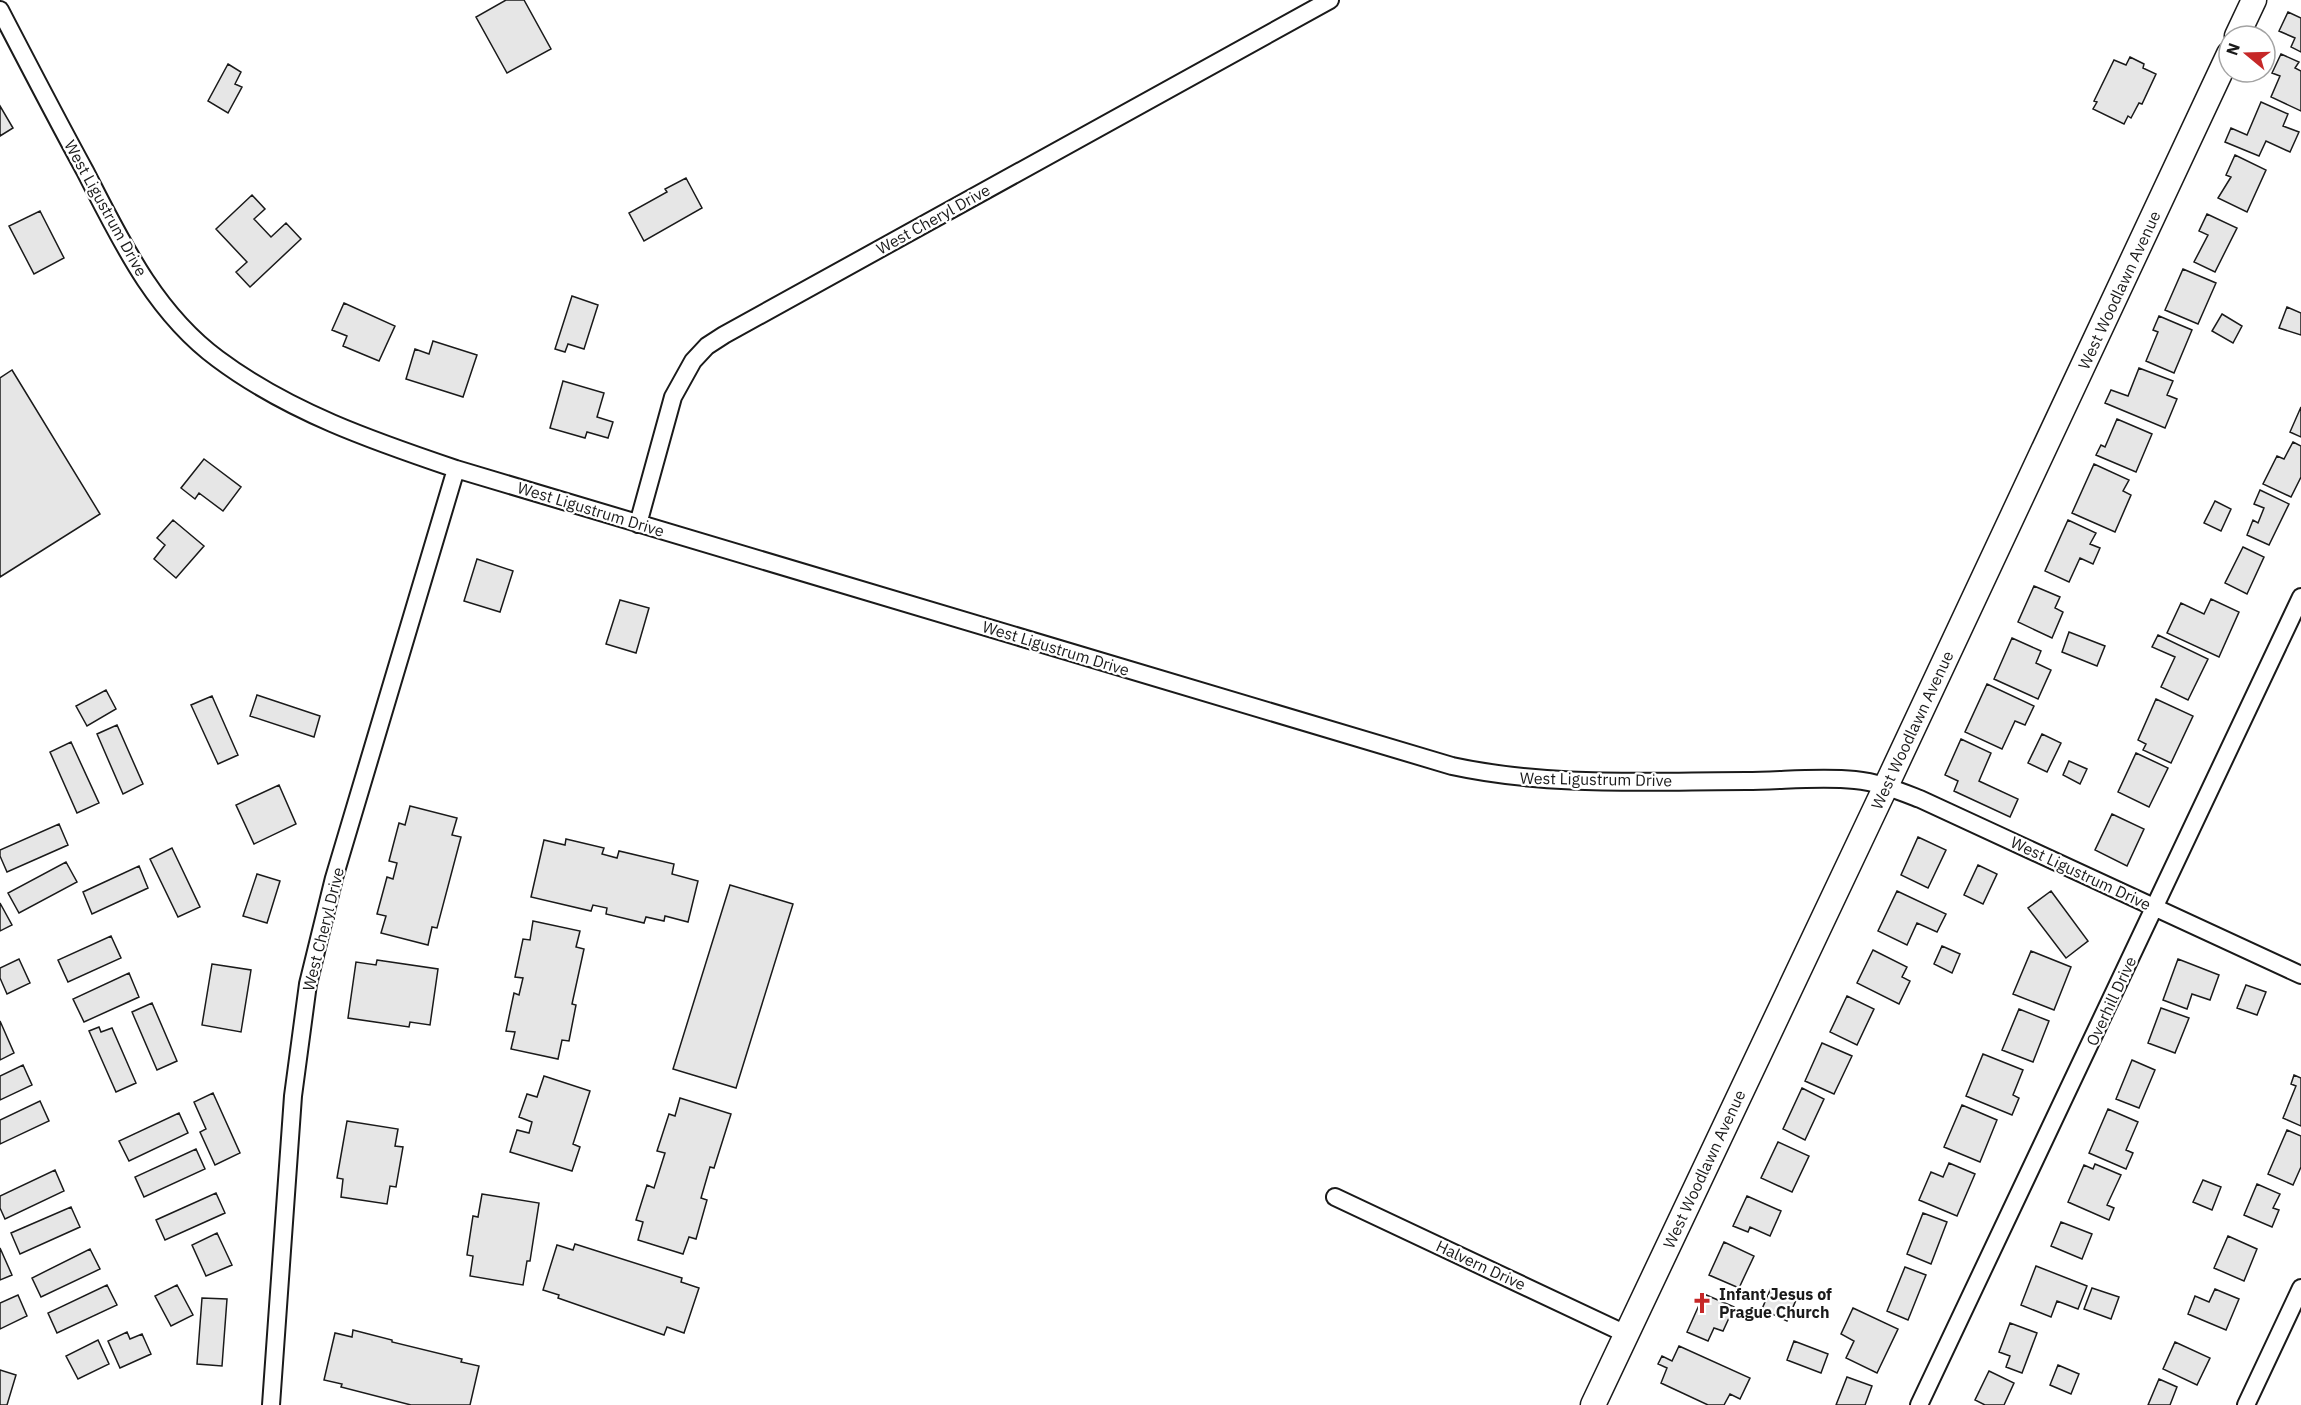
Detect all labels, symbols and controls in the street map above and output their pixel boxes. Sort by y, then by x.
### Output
north arrow [2217,24,2277,84]
text: N [2221,40,2244,58]
street label: West Ligustrum Drive [60,136,152,280]
street label: West Cheryl Drive [873,179,994,259]
street label: West Woodlawn Avenue [2073,207,2165,372]
street label: West Ligustrum Drive [515,477,667,541]
street label: West Ligustrum Drive [980,616,1132,680]
street label: West Woodlawn Avenue [1866,647,1958,812]
street label: West Ligustrum Drive [1520,768,1673,790]
street label: West Ligustrum Drive [2008,832,2155,914]
street label: West Cheryl Drive [298,865,348,993]
street label: Overhill Drive [2082,953,2141,1049]
street label: West Woodlawn Avenue [1658,1086,1750,1251]
street label: Halvern Drive [1433,1236,1529,1295]
place label: Infant Jesus of Prague Church [1719,1284,1832,1322]
church icon: Infant Jesus of Prague Church [1690,1291,1714,1315]

